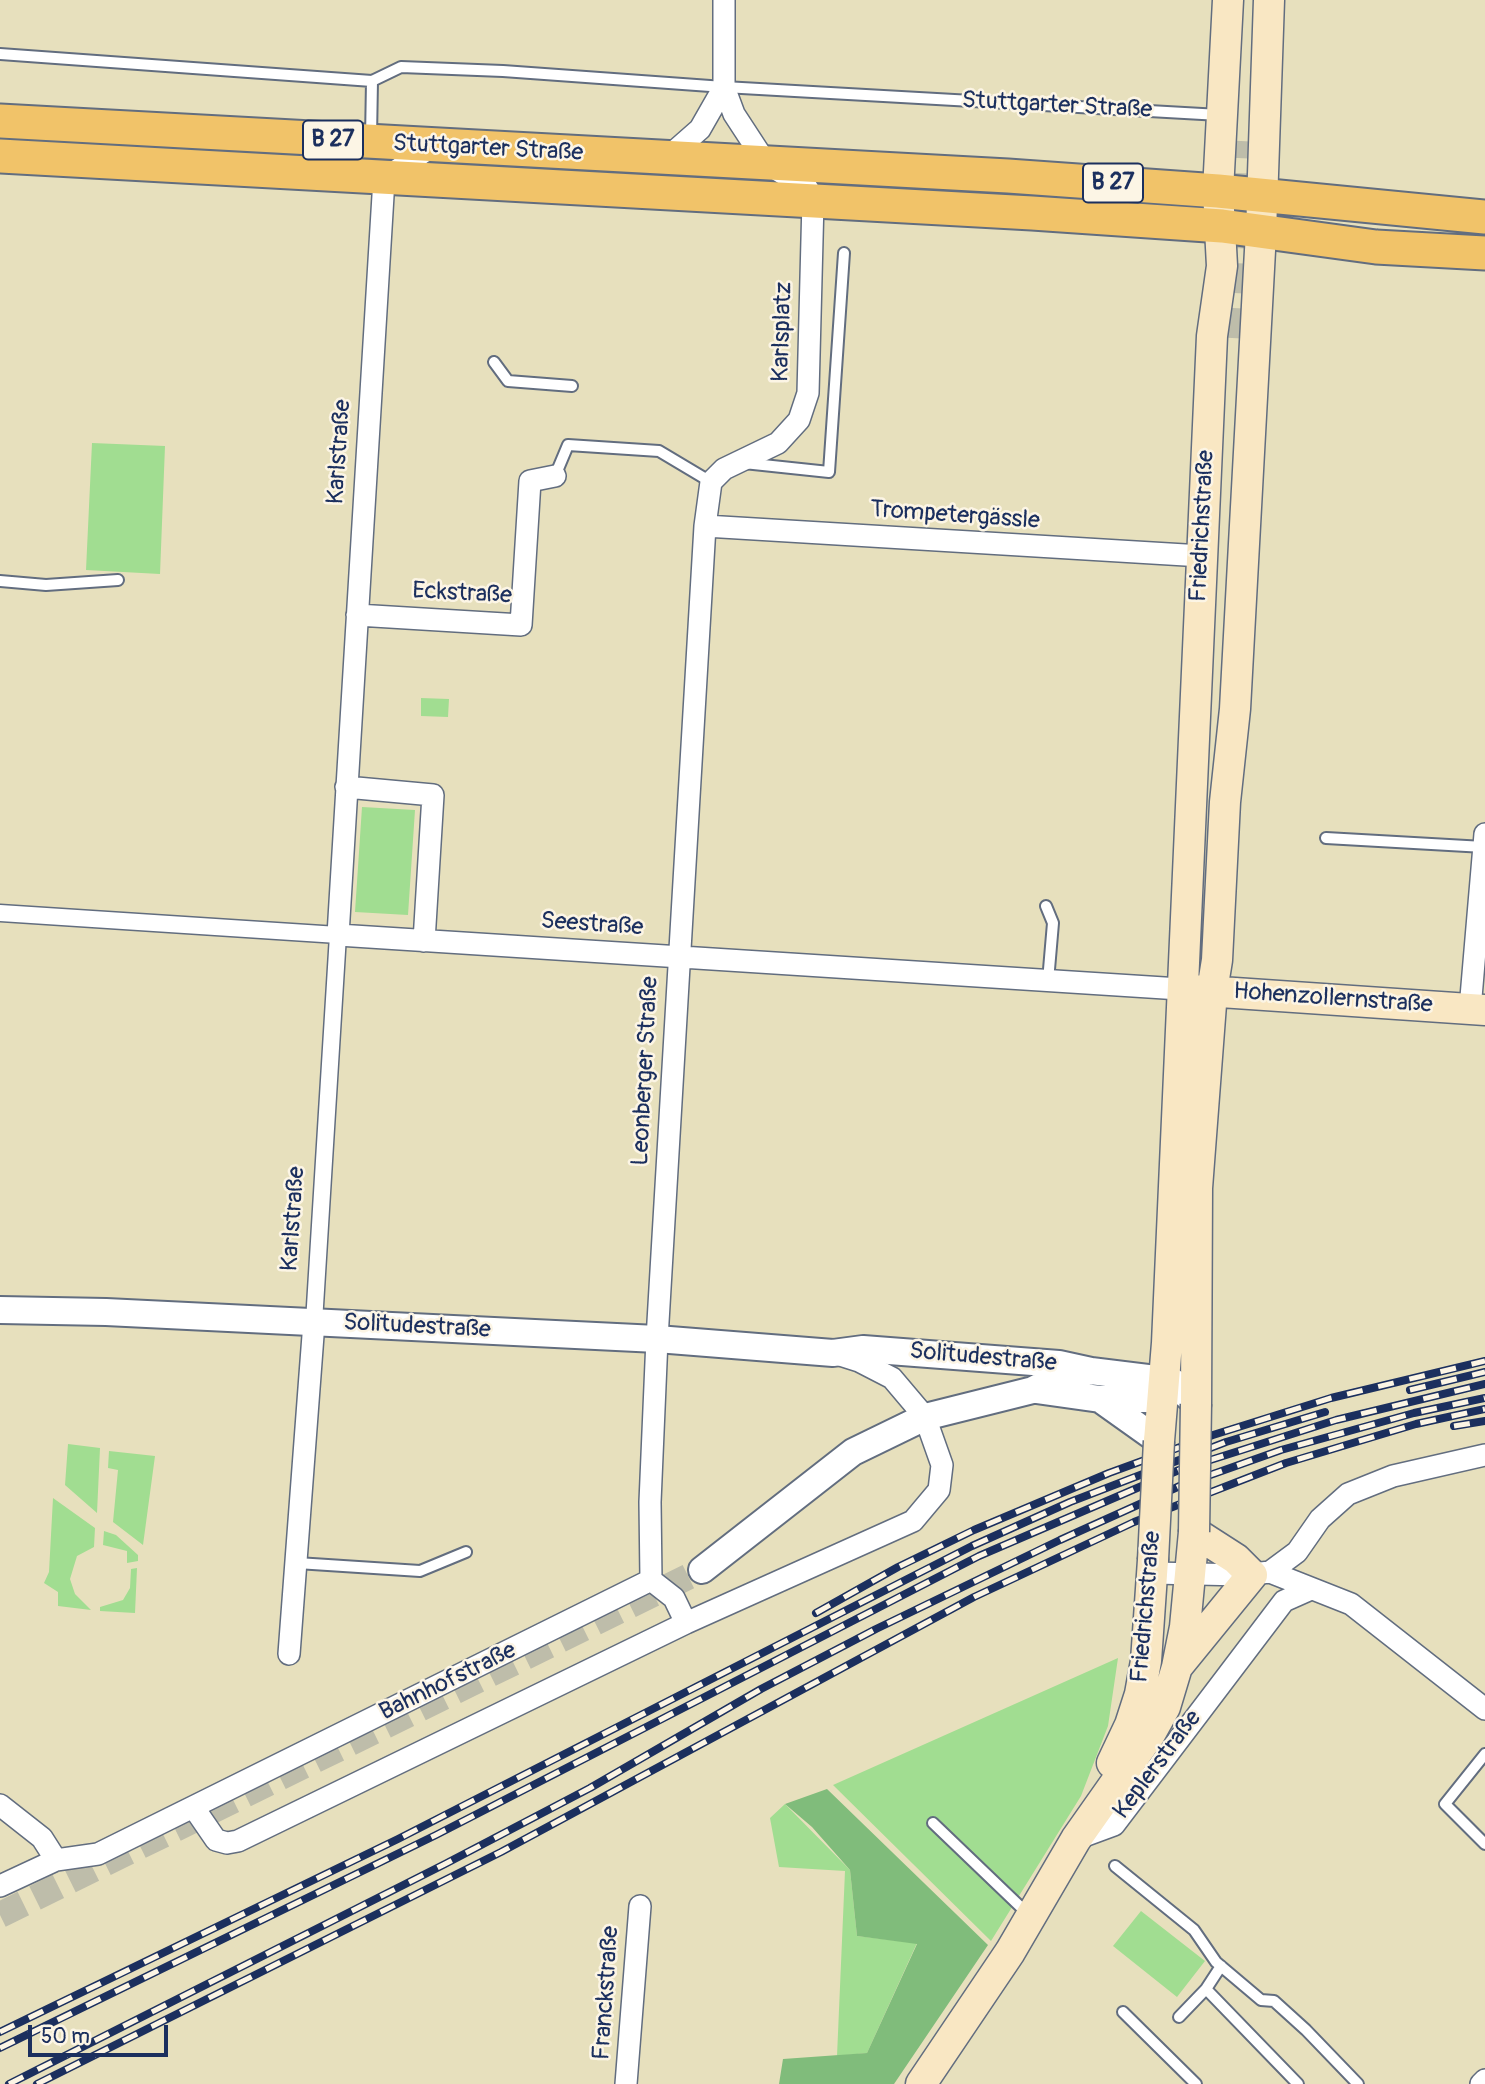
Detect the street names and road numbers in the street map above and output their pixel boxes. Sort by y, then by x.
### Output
street label: Stuttgarter Straße [961,87,1153,125]
road number: B 27 [303,120,363,160]
street label: Stuttgarter Straße [392,130,584,168]
road number: B 27 [1083,164,1143,202]
street label: Karlsplatz [767,281,799,383]
street label: Karlstraße [322,399,358,505]
street label: Friedrichstraße [1185,449,1221,603]
street label: Trompetergässle [869,496,1041,536]
street label: Eckstraße [411,577,513,611]
street label: Seestraße [540,907,644,943]
street label: Leonberger Straße [627,975,665,1167]
street label: Hohenzollernstraße [1232,978,1434,1020]
street label: Karlstraße [276,1166,312,1272]
street label: Solitudestraße [343,1309,491,1345]
street label: Solitudestraße [908,1337,1058,1379]
street label: Friedrichstraße [1126,1530,1168,1684]
street label: Bahnhofstraße [375,1637,521,1727]
street label: Keplerstraße [1108,1705,1208,1825]
street label: Franckstraße [588,1925,626,2061]

